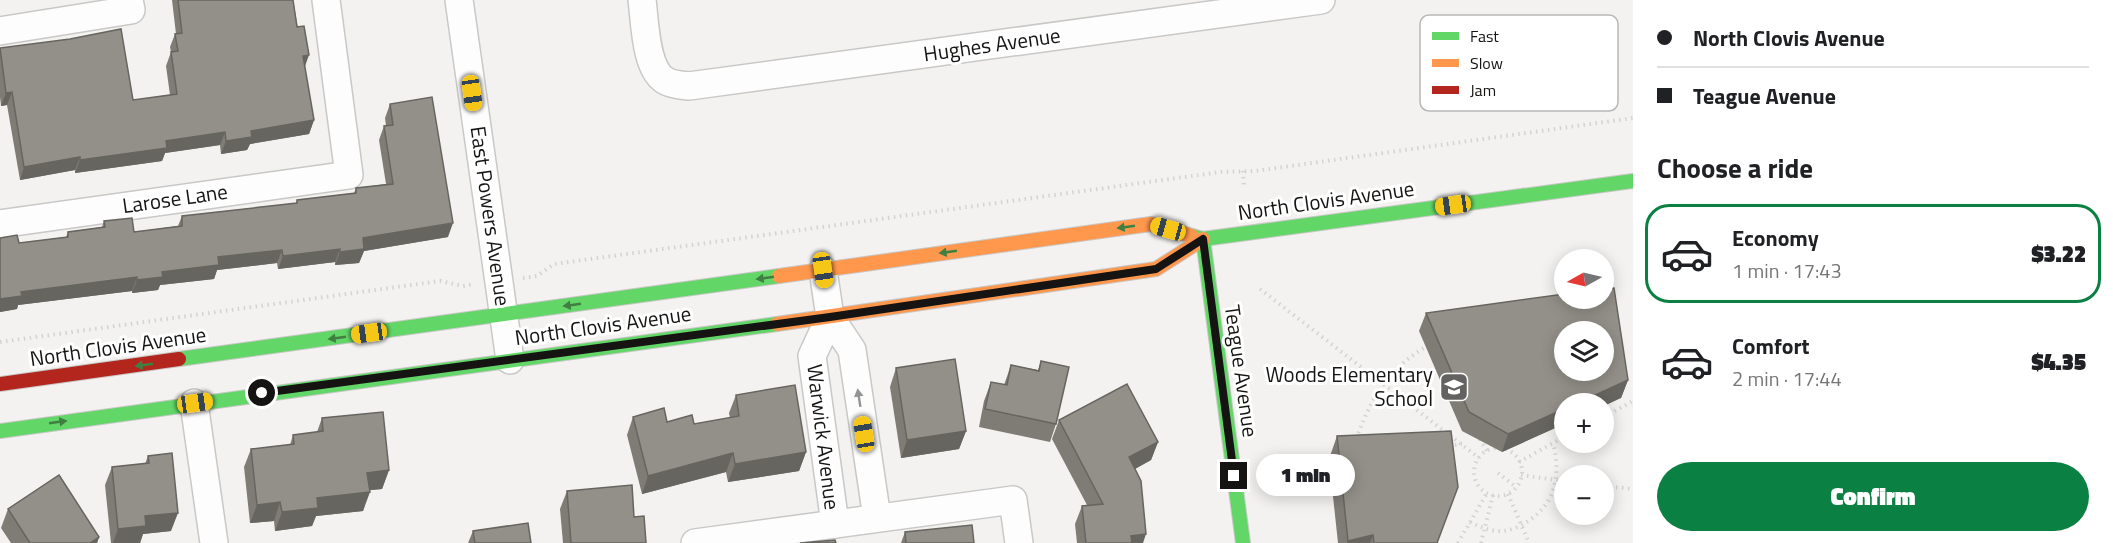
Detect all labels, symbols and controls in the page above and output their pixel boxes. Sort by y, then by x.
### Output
legend [1420,15,1618,111]
street label: Hughes Avenue [921,19,1062,69]
text: North Clovis Avenue [1693,21,1885,55]
text: Fast [1470,24,1499,48]
text: Slow [1470,51,1503,75]
car [461,74,483,112]
text: Jam [1470,78,1496,102]
text: Teague Avenue [1693,79,1836,113]
street label: East Powers Avenue [463,124,519,308]
text: Choose a ride [1657,147,1813,188]
street label: North Clovis Avenue [1236,172,1416,228]
street label: Larose Lane [120,175,230,221]
car [1434,194,1472,216]
car [1148,215,1188,243]
text: Economy [1732,221,1819,255]
one-way arrow [1116,223,1135,232]
icon: car [1660,227,1714,281]
text: $3.22 [2031,237,2086,271]
one-way arrow [938,247,957,256]
north arrow [1554,249,1614,309]
map controls [1554,249,1614,525]
car [812,251,834,289]
text: 1 min · 17:43 [1732,255,1842,286]
one-way arrow [756,274,775,283]
street label: North Clovis Avenue [513,297,693,353]
one-way arrow [562,300,581,309]
street label: Teague Avenue [1217,303,1267,439]
street label: North Clovis Avenue [28,318,208,374]
button: layers [1554,321,1614,381]
car [350,322,388,344]
text: Comfort [1732,329,1810,363]
one-way arrow [328,333,347,342]
icon: car [1660,335,1714,389]
text: $4.35 [2031,345,2086,379]
place label: Woods Elementary School [1265,358,1433,414]
one-way arrow [135,360,154,369]
street label: Warwick Avenue [799,362,849,511]
text: 2 min · 17:44 [1732,363,1842,394]
school or university icon: Woods Elementary School [1438,371,1470,403]
route start [248,379,275,406]
one-way arrow [854,388,863,407]
car [176,392,214,414]
button: + [1554,393,1614,453]
car [852,415,876,453]
one-way arrow [49,418,68,427]
callout: 1 min [1255,455,1354,497]
text: 1 min [1281,459,1330,490]
route end [1220,462,1247,489]
button: Confirm [1657,462,2089,531]
button: − [1554,465,1614,525]

